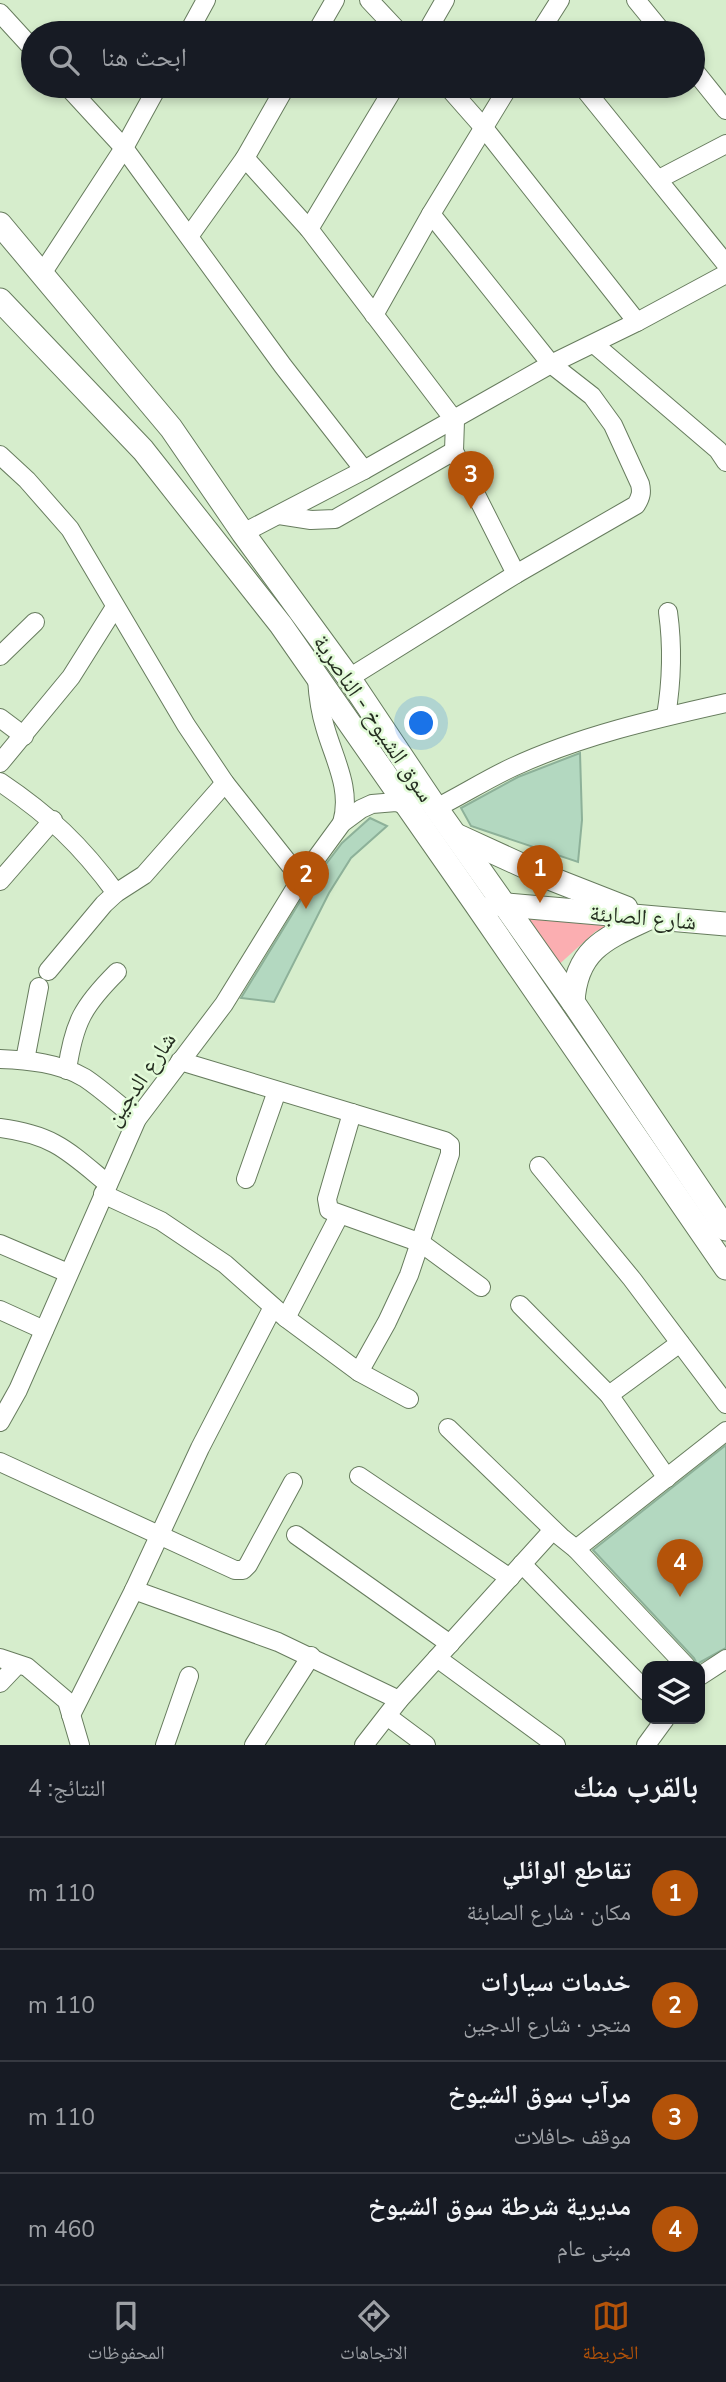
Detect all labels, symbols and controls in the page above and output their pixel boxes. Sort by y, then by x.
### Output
search box [21,21,705,98]
text: ابحث هنا [101,40,187,75]
icon: search [45,41,83,79]
pin: 3 [448,451,494,509]
street label: سوق الشيوخ - الناصرية [306,628,441,808]
your location [404,706,438,740]
pin: 1 [517,845,563,903]
pin: 2 [283,851,329,909]
street label: شارع الصابئة [588,897,698,938]
street label: شارع الدجين [98,1026,183,1132]
pin: 4 [657,1539,703,1597]
map controls [642,1661,705,1724]
button: layers [642,1661,705,1724]
text: بالقرب منك [573,1767,698,1808]
text: النتائج: 4 [28,1773,106,1804]
text: تقاطع الوائلي [502,1853,631,1888]
text: 110 m [28,1878,95,1909]
text: 1 [668,1878,682,1909]
text: مكان · شارع الصابئة [466,1897,631,1928]
text: خدمات سيارات [481,1965,631,2000]
text: 110 m [28,1990,95,2021]
text: 2 [668,1990,682,2021]
text: متجر · شارع الدجين [463,2009,631,2040]
text: مرآب سوق الشيوخ [448,2077,631,2112]
text: 110 m [28,2102,95,2133]
text: 3 [668,2102,682,2133]
text: موقف حافلات [513,2121,631,2152]
text: مديرية شرطة سوق الشيوخ [368,2189,631,2224]
text: 460 m [28,2214,95,2245]
text: 4 [668,2214,682,2245]
text: مبنى عام [557,2233,631,2264]
tab: المحفوظات [88,2297,165,2371]
tab: الاتجاهات [340,2297,407,2371]
tab: الخريطة [583,2297,638,2371]

